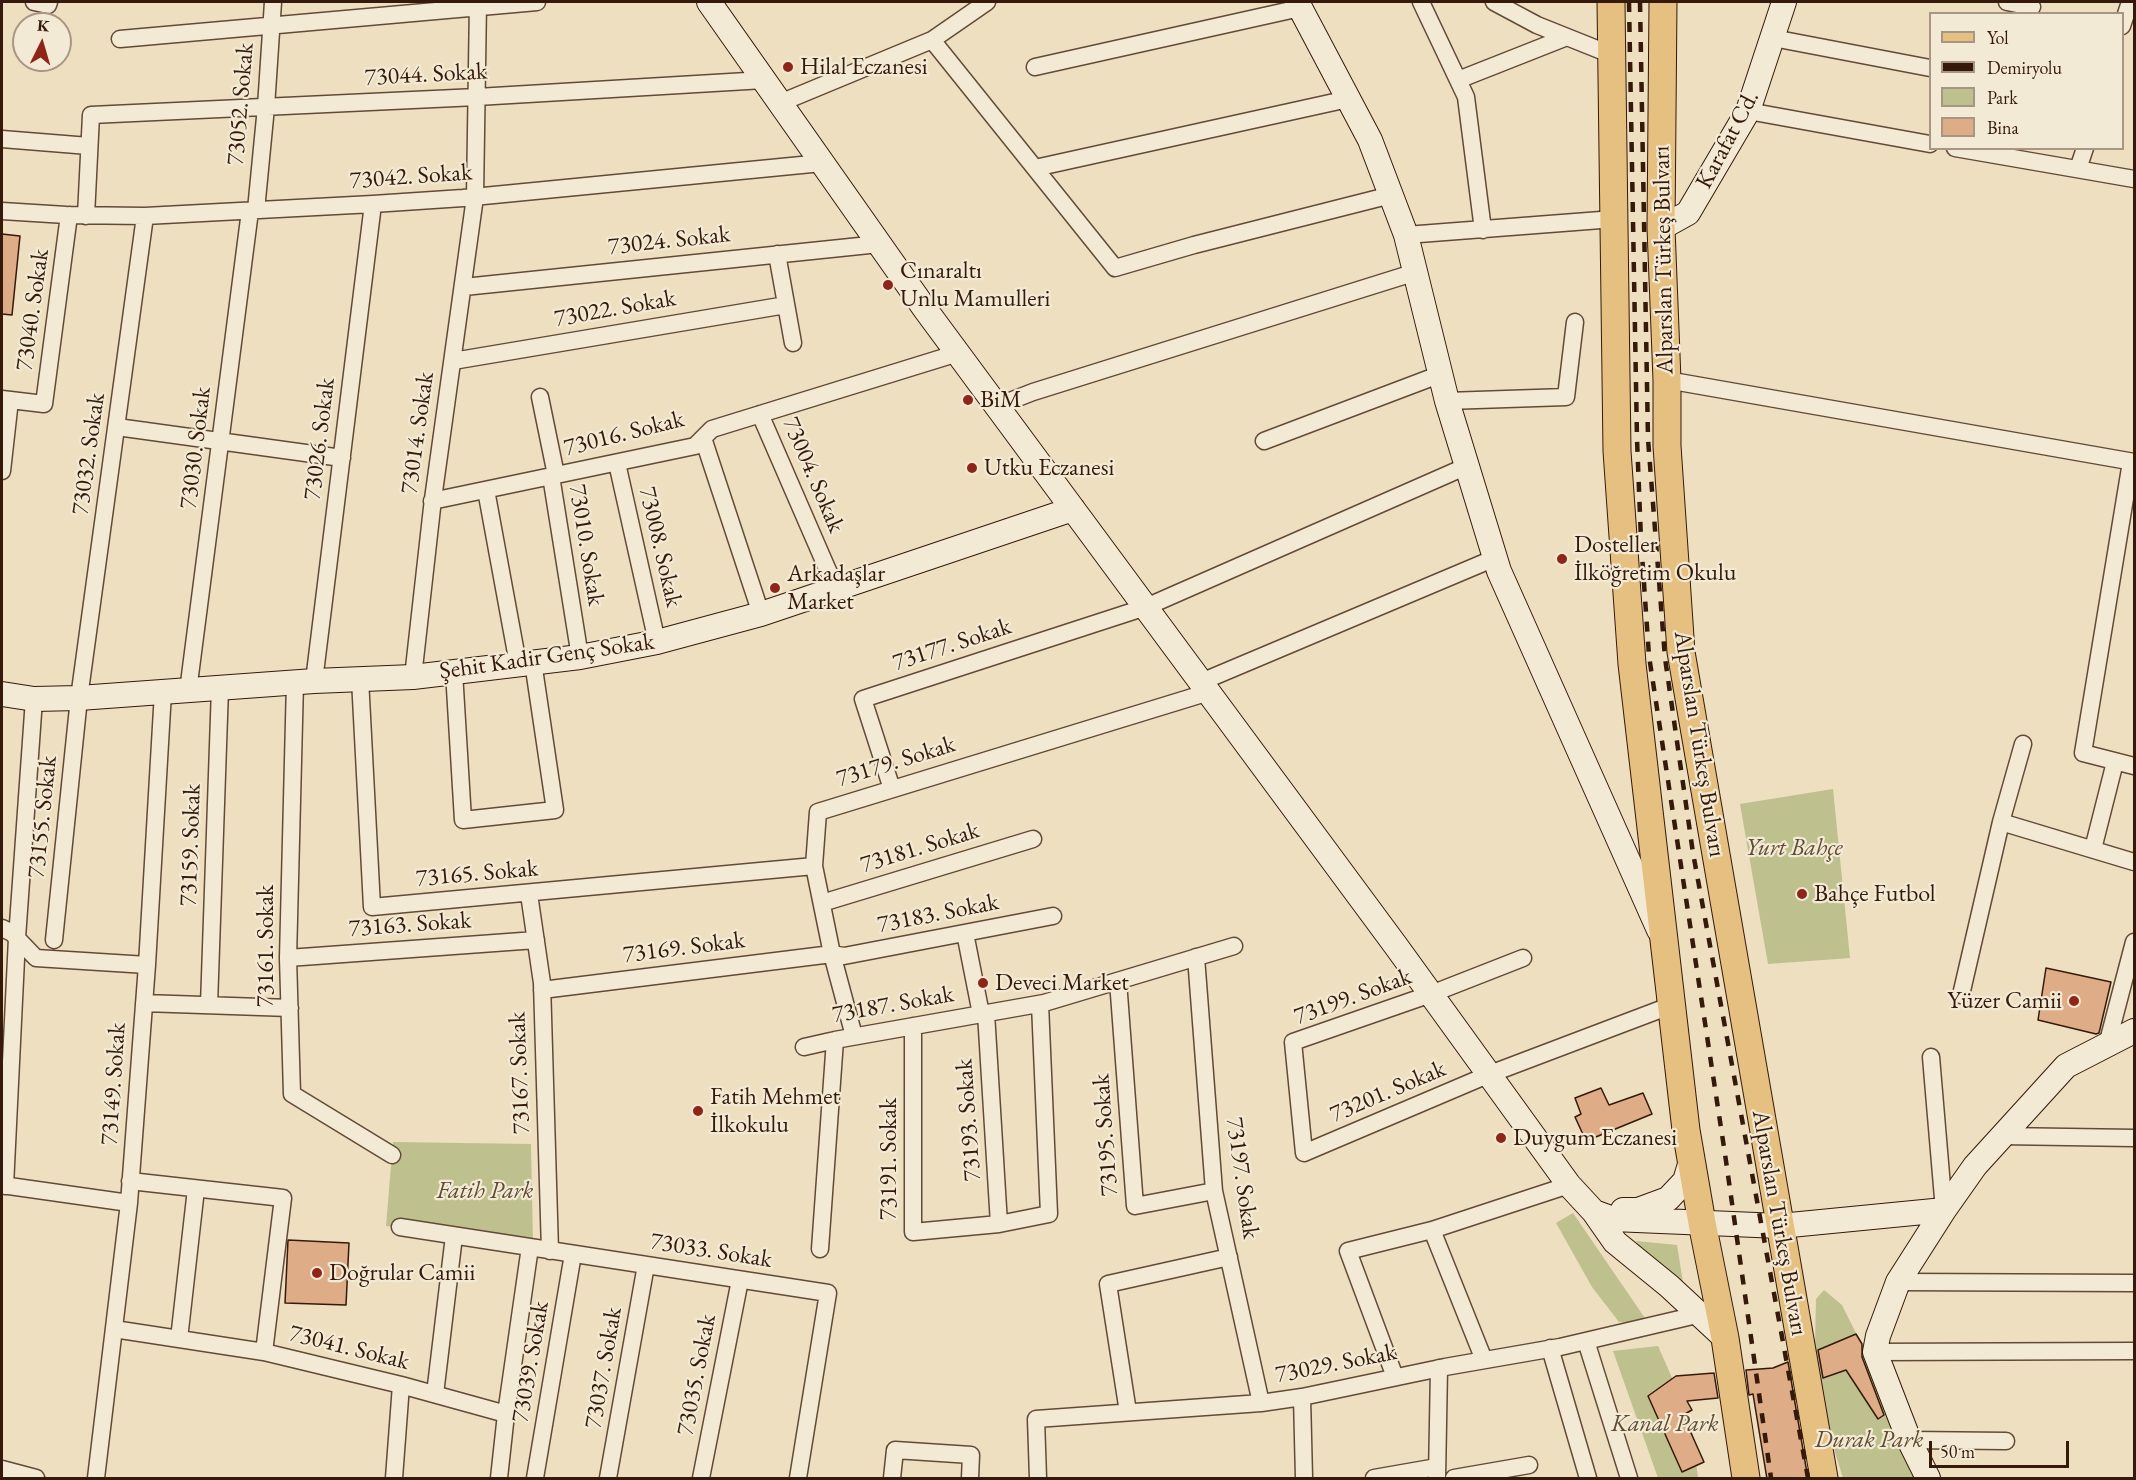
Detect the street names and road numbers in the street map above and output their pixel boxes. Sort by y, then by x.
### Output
street label: 73052. Sokak [221,42,261,166]
street label: 73044. Sokak [364,57,488,93]
street label: Karafat Cd. [1690,86,1766,194]
street label: Alparslan Türkeş Bulvarı [1648,146,1680,374]
street label: 73042. Sokak [349,158,473,196]
street label: 73024. Sokak [606,220,732,262]
street label: 73040. Sokak [10,247,56,373]
street label: 73022. Sokak [552,284,678,334]
street label: 73014. Sokak [395,370,441,496]
street label: 73026. Sokak [298,376,342,502]
street label: 73030. Sokak [174,385,218,511]
street label: 73032. Sokak [66,391,112,517]
street label: 73016. Sokak [561,405,687,463]
street label: 73004. Sokak [776,413,850,537]
street label: 73010. Sokak [562,482,610,608]
street label: 73008. Sokak [632,484,688,610]
street label: 73177. Sokak [889,612,1015,678]
street label: Şehit Kadir Genç Sokak [438,628,656,686]
street label: Alparslan Türkeş Bulvarı [1667,629,1731,859]
street label: 73179. Sokak [833,730,959,794]
street label: 73155. Sokak [22,754,64,880]
street label: 73159. Sokak [174,783,208,907]
street label: 73181. Sokak [857,816,983,880]
street label: 73165. Sokak [415,854,539,894]
street label: 73161. Sokak [252,885,280,1007]
street label: 73183. Sokak [875,888,1001,940]
street label: 73163. Sokak [348,906,472,944]
street label: 73169. Sokak [621,926,747,970]
street label: 73199. Sokak [1290,962,1416,1032]
street label: 73187. Sokak [830,980,956,1030]
street label: 73167. Sokak [503,1011,537,1135]
street label: 73149. Sokak [95,1022,133,1146]
street label: 73201. Sokak [1326,1055,1450,1129]
street label: 73193. Sokak [950,1058,988,1182]
street label: 73195. Sokak [1087,1073,1125,1197]
street label: 73191. Sokak [875,1098,903,1220]
street label: Alparslan Türkeş Bulvarı [1745,1108,1813,1338]
street label: 73197. Sokak [1219,1115,1265,1241]
street label: 73033. Sokak [648,1227,774,1275]
street label: 73039. Sokak [506,1299,556,1425]
street label: 73037. Sokak [579,1305,629,1431]
street label: 73035. Sokak [671,1312,723,1438]
street label: 73041. Sokak [286,1319,412,1377]
street label: 73029. Sokak [1273,1338,1399,1390]

